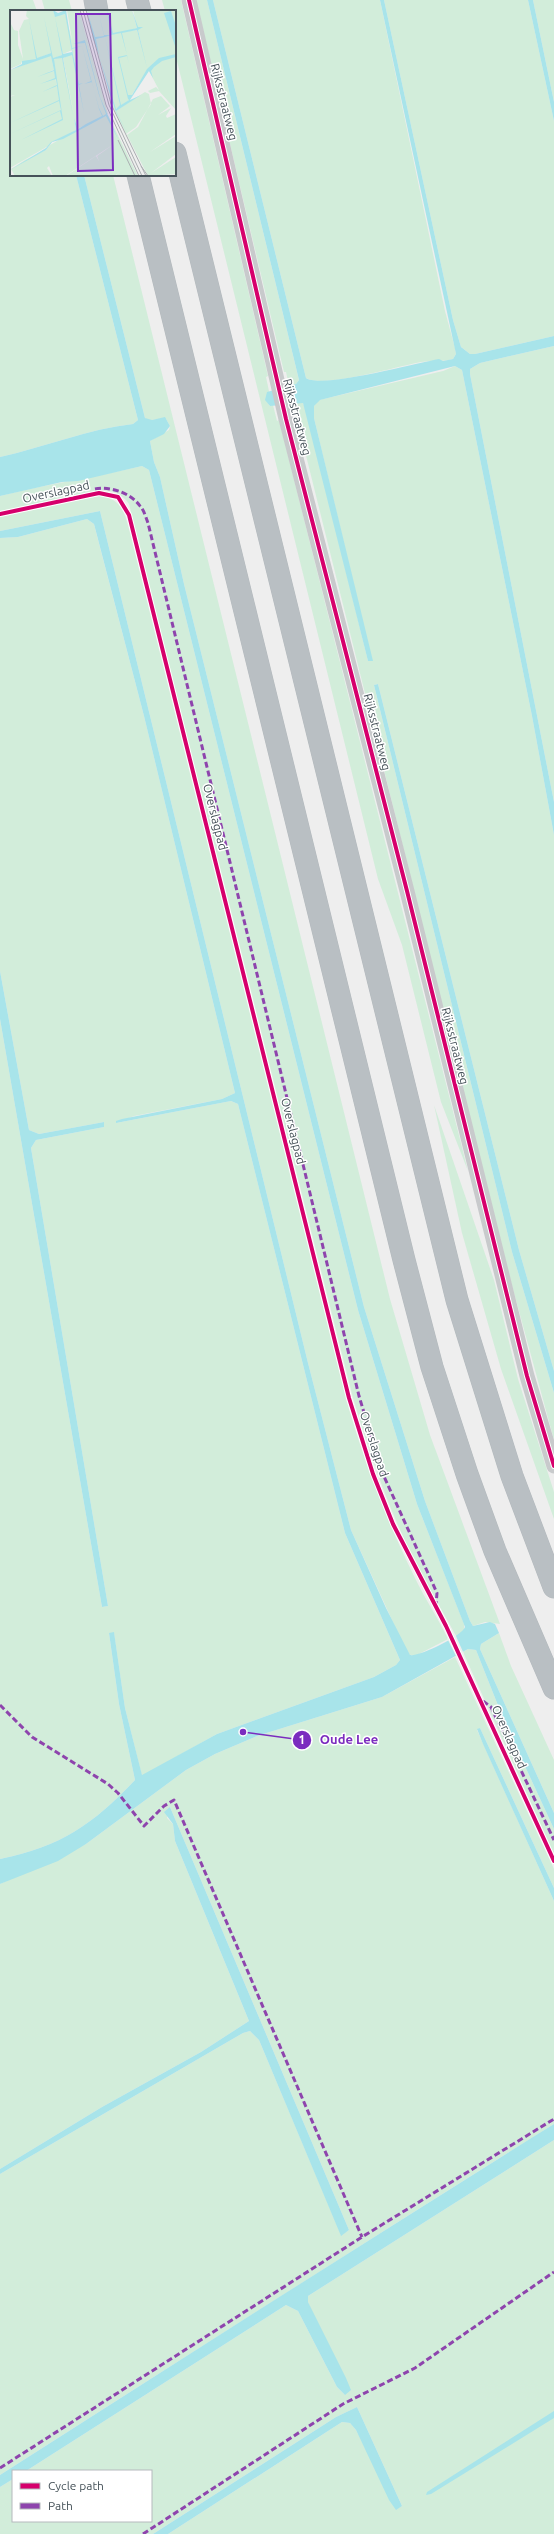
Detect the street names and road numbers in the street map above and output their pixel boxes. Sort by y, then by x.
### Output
street label: Rijksstraatweg [209,62,240,142]
street label: Rijksstraatweg [281,377,314,457]
street label: Overslagpad [21,478,90,505]
street label: Rijksstraatweg [362,692,393,772]
street label: Overslagpad [201,782,230,851]
street label: Rijksstraatweg [440,1006,471,1086]
street label: Overslagpad [279,1096,308,1165]
street label: Overslagpad [358,1410,391,1478]
street label: Overslagpad [490,1703,529,1770]

